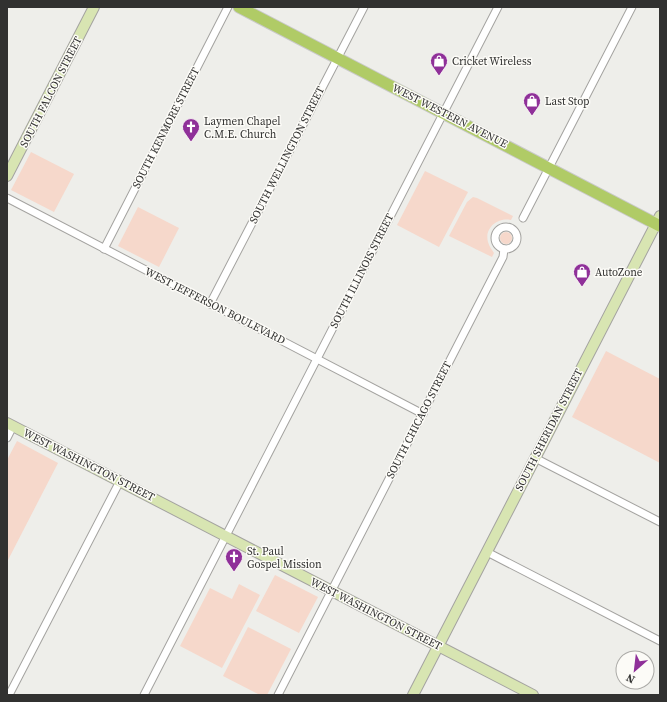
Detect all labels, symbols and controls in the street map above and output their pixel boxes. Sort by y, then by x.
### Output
street label: SOUTH FALCON STREET [17,34,86,150]
shop icon: Cricket Wireless [429,51,449,76]
place label: Cricket Wireless [452,54,532,69]
street label: SOUTH KENMORE STREET [129,65,203,191]
street label: WEST WESTERN AVENUE [390,80,511,152]
street label: SOUTH WELLINGTON STREET [246,84,328,226]
shop icon: Last Stop [522,91,542,116]
place label: Last Stop [545,94,590,109]
place label: Laymen Chapel C.M.E. Church [204,114,281,142]
church icon: Laymen Chapel C.M.E. Church [181,117,201,142]
street label: SOUTH ILLINOIS STREET [327,211,398,331]
shop icon: AutoZone [572,262,592,287]
street label: WEST JEFFERSON BOULEVARD [142,264,288,348]
place label: AutoZone [595,265,643,280]
street label: SOUTH CHICAGO STREET [383,359,455,481]
street label: SOUTH SHERIDAN STREET [512,366,587,494]
street label: WEST WASHINGTON STREET [21,425,158,505]
place label: St. Paul Gospel Mission [247,544,322,572]
church icon: St. Paul Gospel Mission [224,547,244,572]
street label: WEST WASHINGTON STREET [308,574,445,654]
north arrow [615,650,655,690]
text: N [623,670,638,687]

